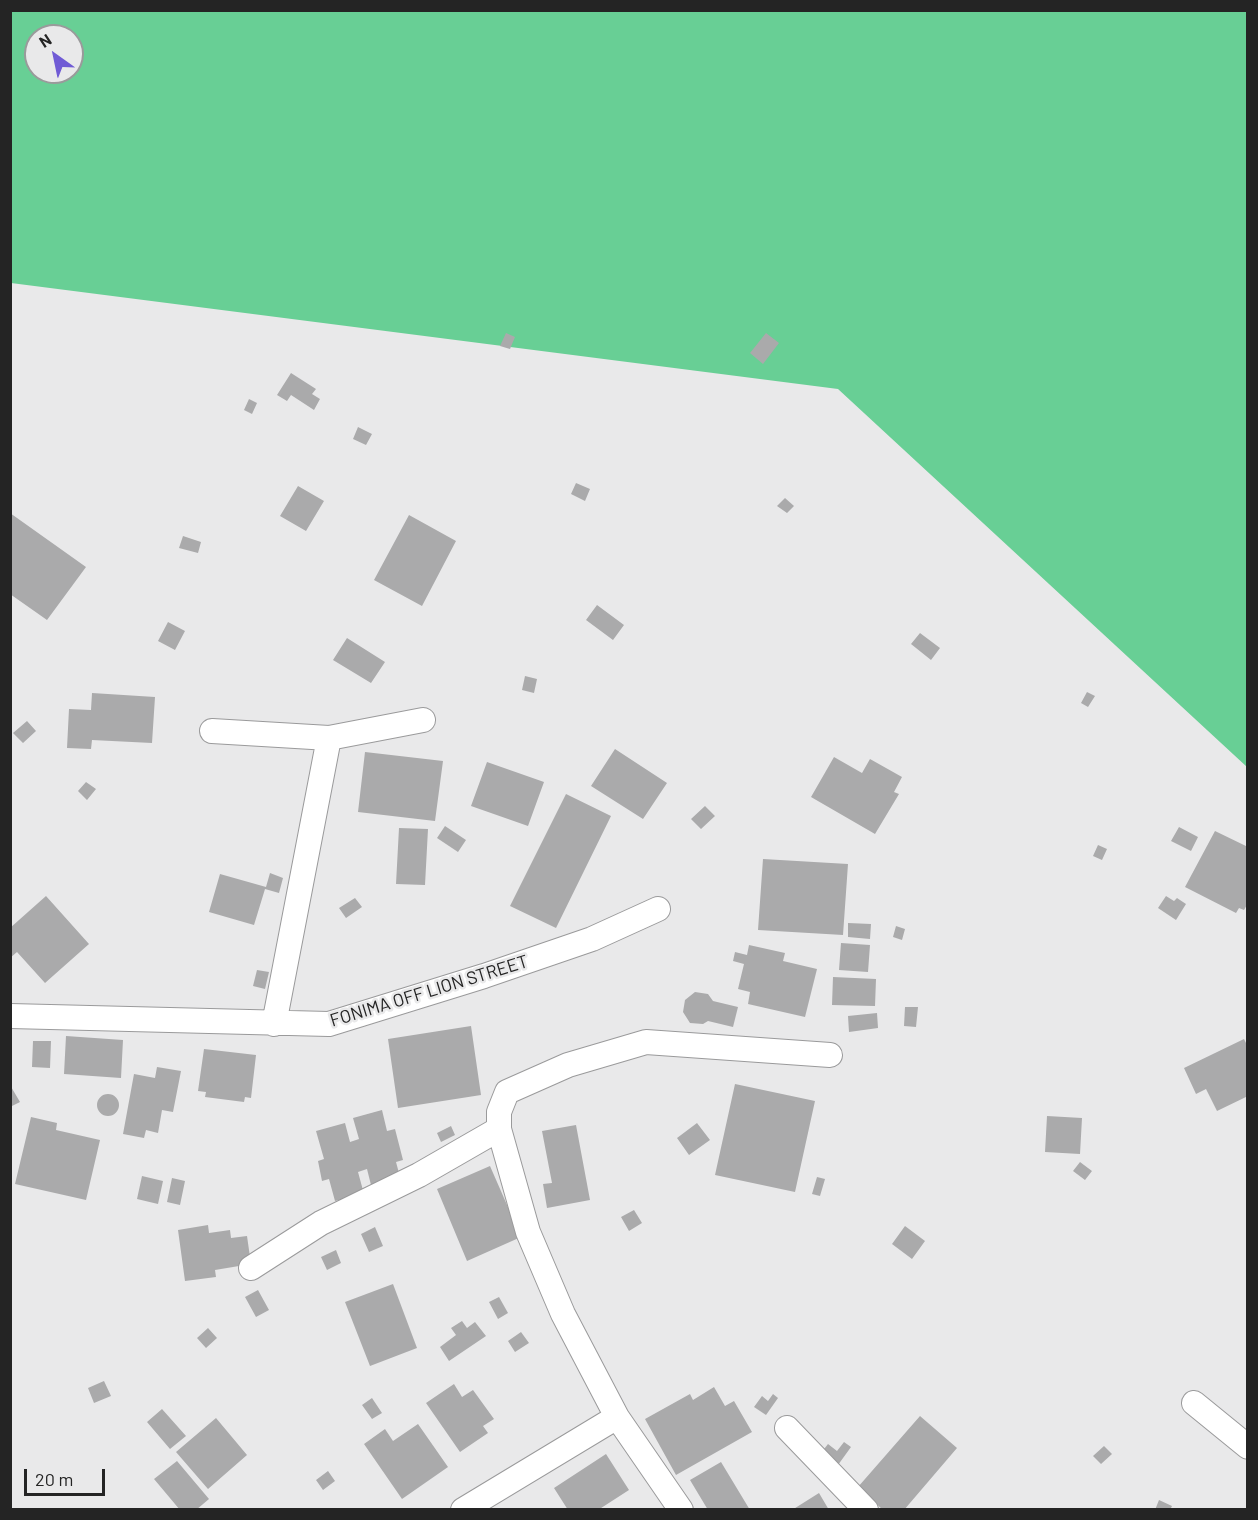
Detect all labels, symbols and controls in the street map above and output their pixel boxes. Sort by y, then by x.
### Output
north arrow [24,24,84,84]
text: N [35,29,55,51]
street label: FONIMA OFF LION STREET [327,951,531,1031]
scale bar [27,1457,108,1495]
text: 20 m [35,1468,73,1490]

